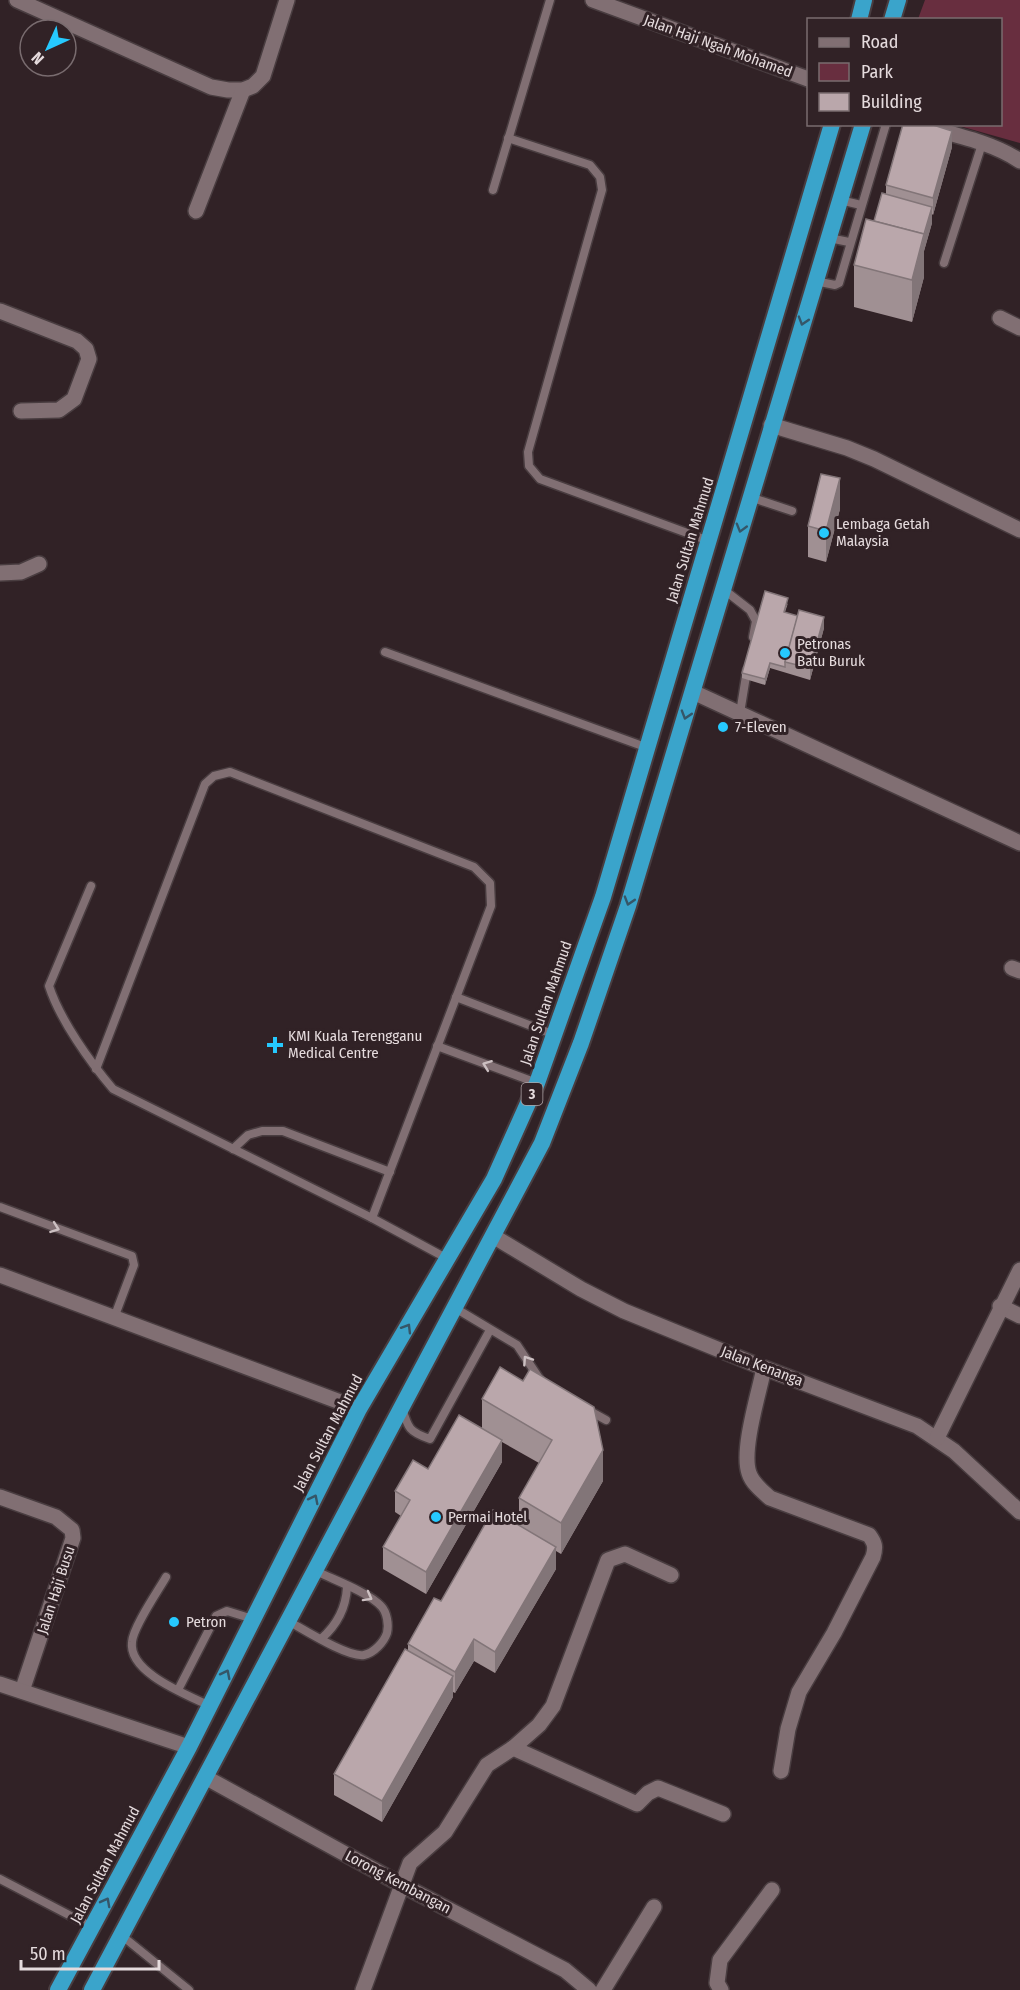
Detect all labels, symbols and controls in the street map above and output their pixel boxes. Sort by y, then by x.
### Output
street label: Jalan Haji Ngah Mohamed [641,11,795,81]
north arrow [18,18,78,78]
legend [807,18,1002,126]
text: Road [861,31,898,53]
text: N [28,48,48,68]
text: Park [861,61,894,83]
text: Building [861,91,922,113]
one-way arrow [798,315,810,326]
street label: Jalan Sultan Mahmud [662,475,718,605]
place label: Lembaga Getah Malaysia [836,515,930,550]
one-way arrow [736,522,748,533]
marker: Lembaga Getah Malaysia [817,526,831,540]
place label: Petronas Batu Buruk [797,635,865,670]
marker: Petronas Batu Buruk [778,646,792,660]
one-way arrow [681,709,693,720]
place label: 7-Eleven [735,718,787,736]
marker: 7-Eleven [716,720,730,734]
one-way arrow [624,895,636,906]
street label: Jalan Sultan Mahmud [516,939,576,1067]
place label: KMI Kuala Terengganu Medical Centre [288,1027,422,1062]
marker: KMI Kuala Terengganu Medical Centre [266,1036,284,1054]
one-way arrow [482,1059,493,1072]
road number: 3 [522,1083,542,1105]
one-way arrow [49,1220,60,1233]
one-way arrow [400,1324,411,1334]
street label: Jalan Kenanga [718,1342,806,1390]
one-way arrow [524,1356,535,1367]
street label: Jalan Sultan Mahmud [290,1371,366,1495]
one-way arrow [306,1495,318,1506]
place label: Permai Hotel [448,1508,527,1526]
marker: Permai Hotel [429,1510,443,1524]
street label: Jalan Haji Busu [33,1544,79,1636]
one-way arrow [362,1590,372,1601]
place label: Petron [186,1613,226,1631]
marker: Petron [167,1615,181,1629]
one-way arrow [219,1669,231,1680]
street label: Jalan Sultan Mahmud [67,1803,143,1927]
street label: Lorong Kembangan [342,1847,454,1917]
one-way arrow [99,1897,110,1908]
scale bar [21,1933,159,1971]
text: 50 m [30,1943,66,1965]

